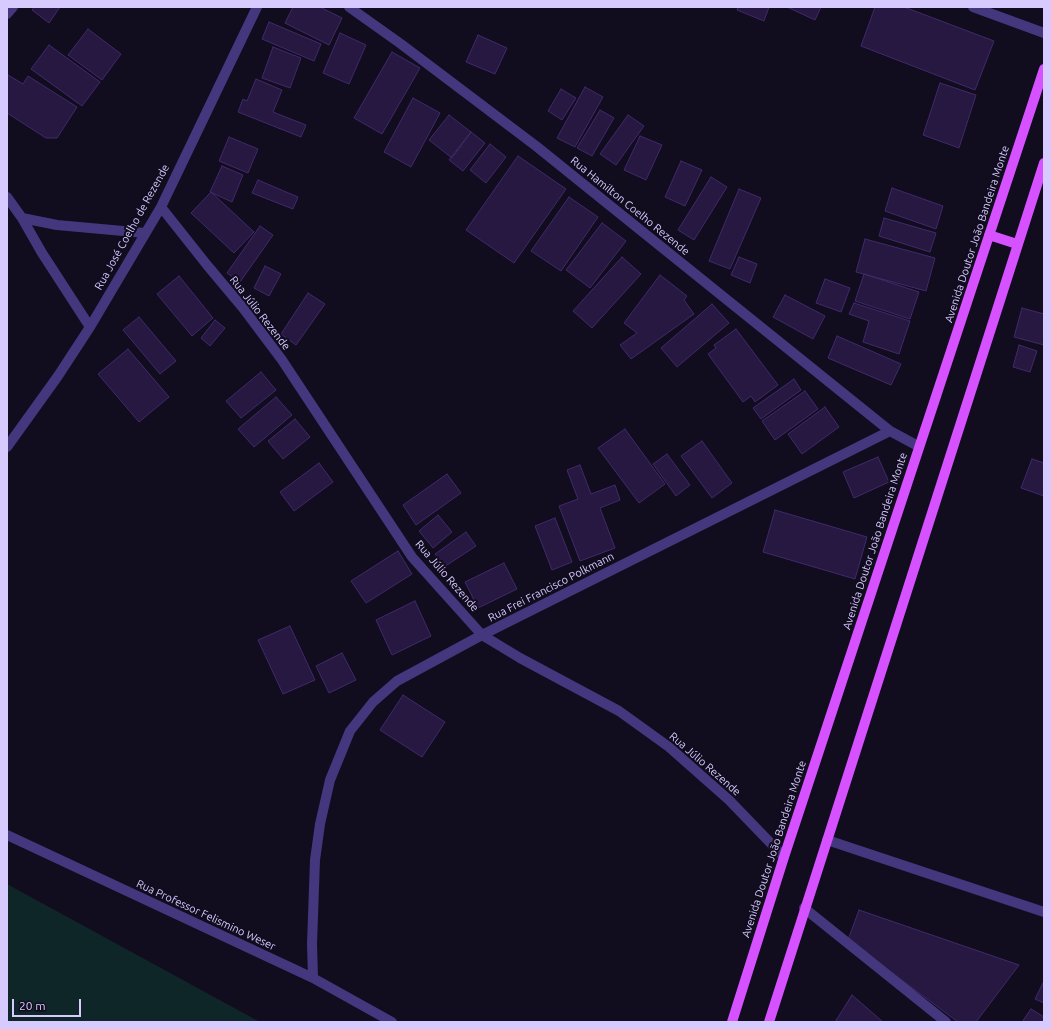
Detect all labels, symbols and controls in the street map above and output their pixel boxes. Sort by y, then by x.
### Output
street label: Avenida Doutor João Bandeira Monte [942,144,1012,324]
street label: Rua Hamilton Coelho Rezende [568,154,692,258]
street label: Rua José Coelho de Rezende [92,162,172,292]
street label: Rua Júlio Rezende [227,273,293,353]
street label: Avenida Doutor João Bandeira Monte [840,451,910,631]
street label: Rua Júlio Rezende [412,538,482,614]
street label: Rua Frei Francisco Polkmann [486,549,616,625]
street label: Rua Júlio Rezende [667,729,743,799]
street label: Avenida Doutor João Bandeira Monte [739,759,809,939]
street label: Rua Professor Felismino Weser [134,877,278,953]
scale bar [14,991,83,1017]
text: 20 m [19,999,46,1012]

